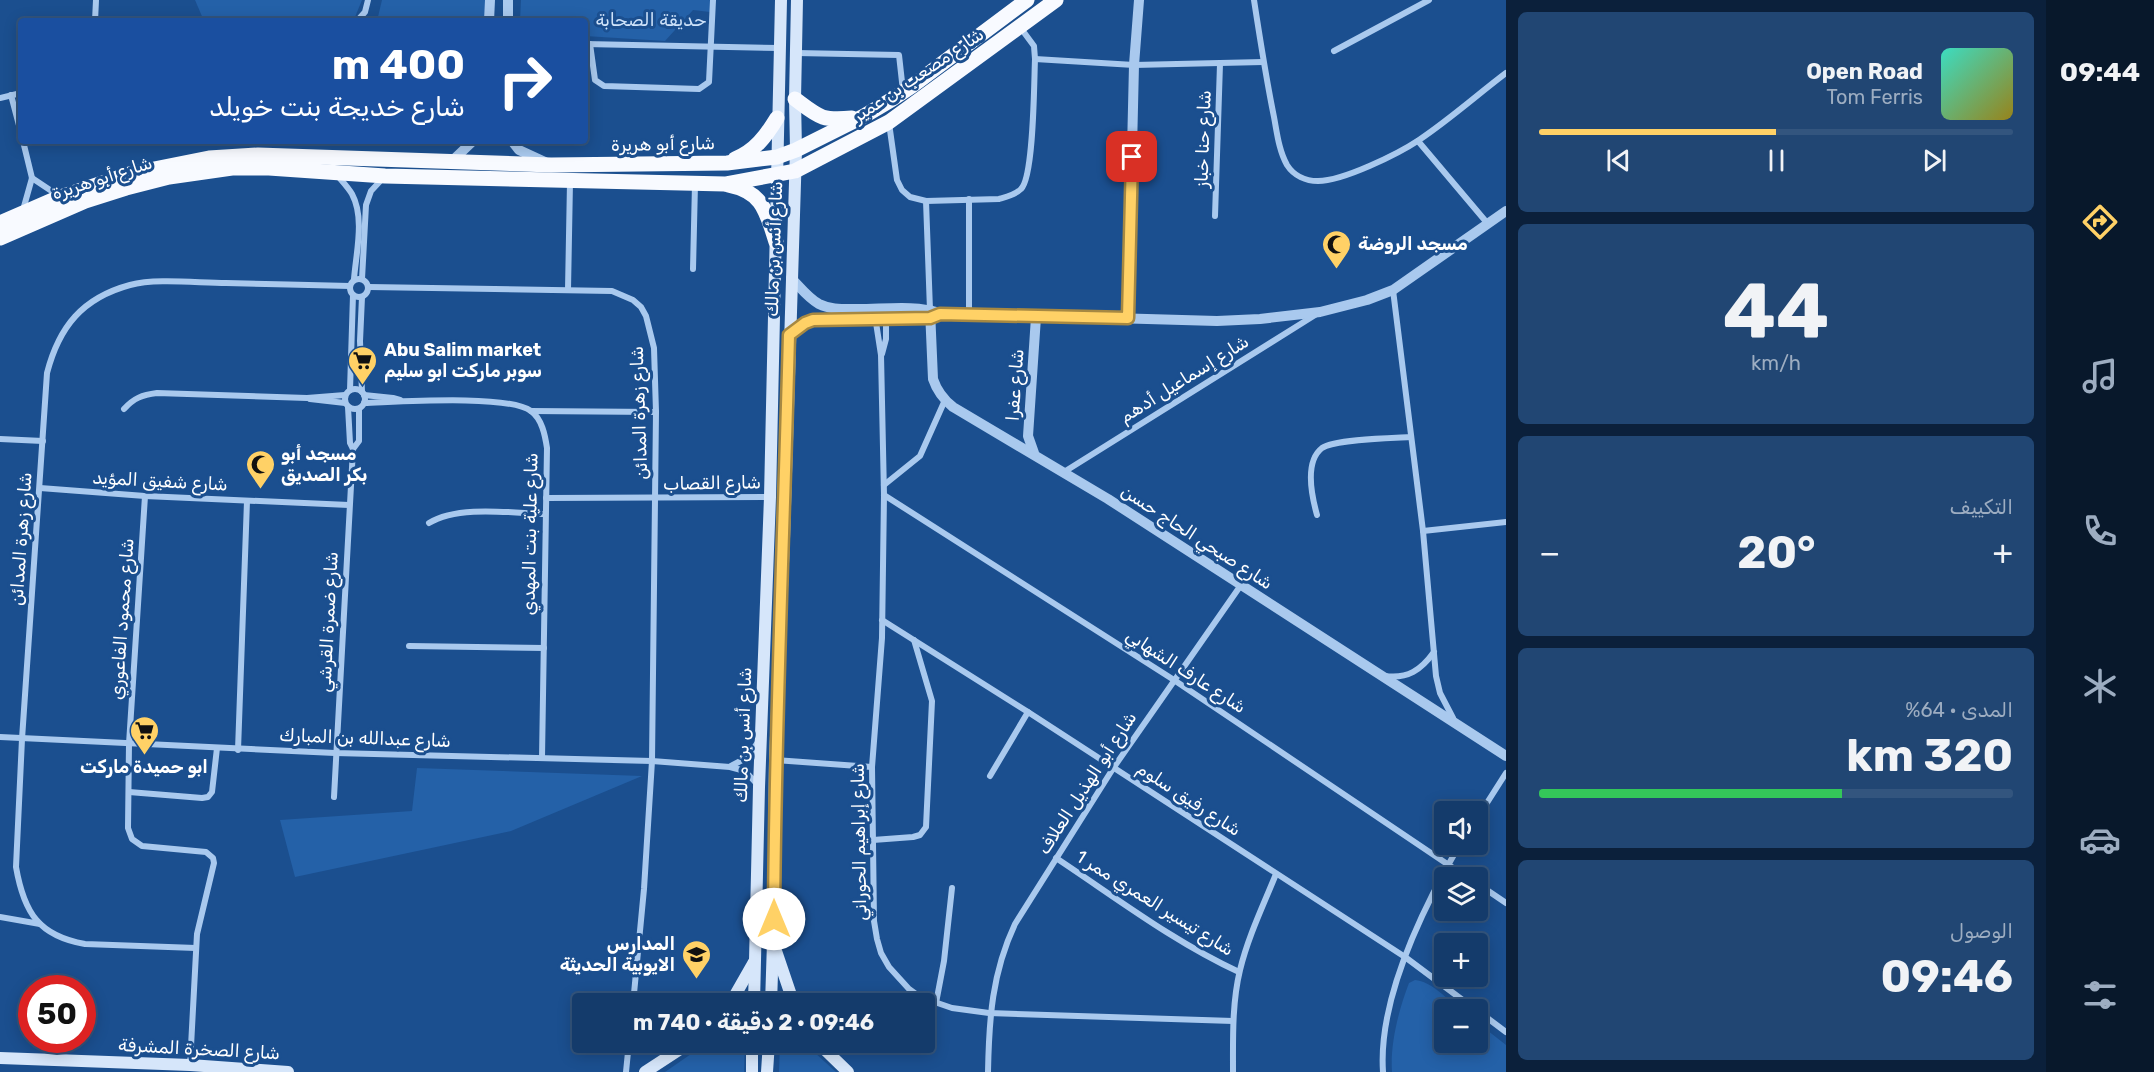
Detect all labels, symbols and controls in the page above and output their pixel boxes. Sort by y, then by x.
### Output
park label: حديقة الصحابة [595,9,707,31]
street label: شارع مصعب بن عمير [847,23,988,128]
text: 400 m [332,40,465,90]
icon: right [486,42,564,120]
text: 09:44 [2060,56,2140,88]
text: Open Road [1806,58,1923,85]
text: Tom Ferris [1826,85,1923,109]
street label: شارع حنا خباز [1190,90,1217,189]
text: شارع خديجة بنت خويلد [209,91,465,123]
pin [1106,131,1157,182]
street label: شارع أبو هريرة [611,132,715,157]
icon: arrive [1115,140,1148,173]
icon: previous [1602,144,1635,177]
icon: pause [1760,144,1793,177]
icon: next [1918,144,1951,177]
street label: شارع أبو هريرة [49,151,155,206]
street label: شارع أنس بن مالك [761,181,788,317]
icon: directions [2079,201,2121,243]
mosque icon: مسجد الروضة [1321,228,1353,270]
place label: مسجد الروضة [1358,233,1468,255]
text: 44 [1723,265,1829,358]
street label: شارع إسماعيل أدهم [1115,330,1253,429]
place label: Abu Salim market سوبر ماركت ابو سليم [384,339,542,383]
supermarket icon: Abu Salim market سوبر ماركت ابو سليم [347,344,379,386]
street label: شارع زهرة المدائن [626,346,653,480]
street label: شارع عفرا [1002,348,1029,422]
text: km/h [1751,351,1801,375]
icon: music [2079,355,2121,397]
place label: مسجد أبو بكر الصديق [281,443,367,486]
mosque icon: مسجد أبو بكر الصديق [244,448,276,490]
street label: شارع علية بنت المهدي [518,452,543,616]
street label: شارع شفيق المؤيد [92,466,228,497]
street label: شارع القصاب [663,471,761,496]
street label: شارع زهرة المدائن [5,472,38,607]
street label: شارع صبحي الحاج حسن [1116,480,1277,596]
text: التكييف [1950,495,2013,519]
icon: phone [2079,510,2121,552]
text: 20° [1737,526,1816,579]
text: − [1539,533,1560,572]
text: + [1992,533,2013,572]
street label: شارع محمود الفاعوري [105,537,140,701]
street label: شارع ضمرة القرشي [313,551,345,693]
street label: شارع عارف الشهابي [1121,624,1250,720]
icon: climate [2079,665,2121,707]
street label: شارع أنس بن مالك [730,667,757,803]
text: المدى · 64% [1905,698,2013,722]
street label: شارع أبو الهذيل العلاف [1033,708,1142,859]
supermarket icon: ابو حميدة ماركت [128,714,160,756]
street label: شارع عبدالله بن المبارك [279,724,451,753]
text: 320 km [1846,729,2013,782]
place label: ابو حميدة ماركت [80,756,208,778]
street label: شارع رفيق سلوم [1132,757,1245,842]
street label: شارع إبراهيم الحوراني [847,763,873,921]
map controls [1434,801,1488,1053]
button: sound [1434,801,1488,855]
icon: car [2079,819,2121,861]
street label: شارع تيسير العمري ممر 1 [1071,845,1238,961]
button: layers [1434,867,1488,921]
position arrow [742,887,806,951]
text: الوصول [1950,919,2013,943]
place label: المدارس الايوبية الحديثة [560,933,675,976]
button: + [1434,933,1488,987]
school or university icon: المدارس الايوبية الحديثة [680,938,712,980]
text: 09:46 [1880,950,2013,1003]
icon: filters [2079,974,2121,1016]
speed limit sign: 50 [18,975,96,1053]
button: − [1434,999,1488,1053]
text: 09:46 · 2 دقيقة · 740 m [633,1009,874,1036]
street label: شارع الصخرة المشرفة [117,1034,281,1065]

